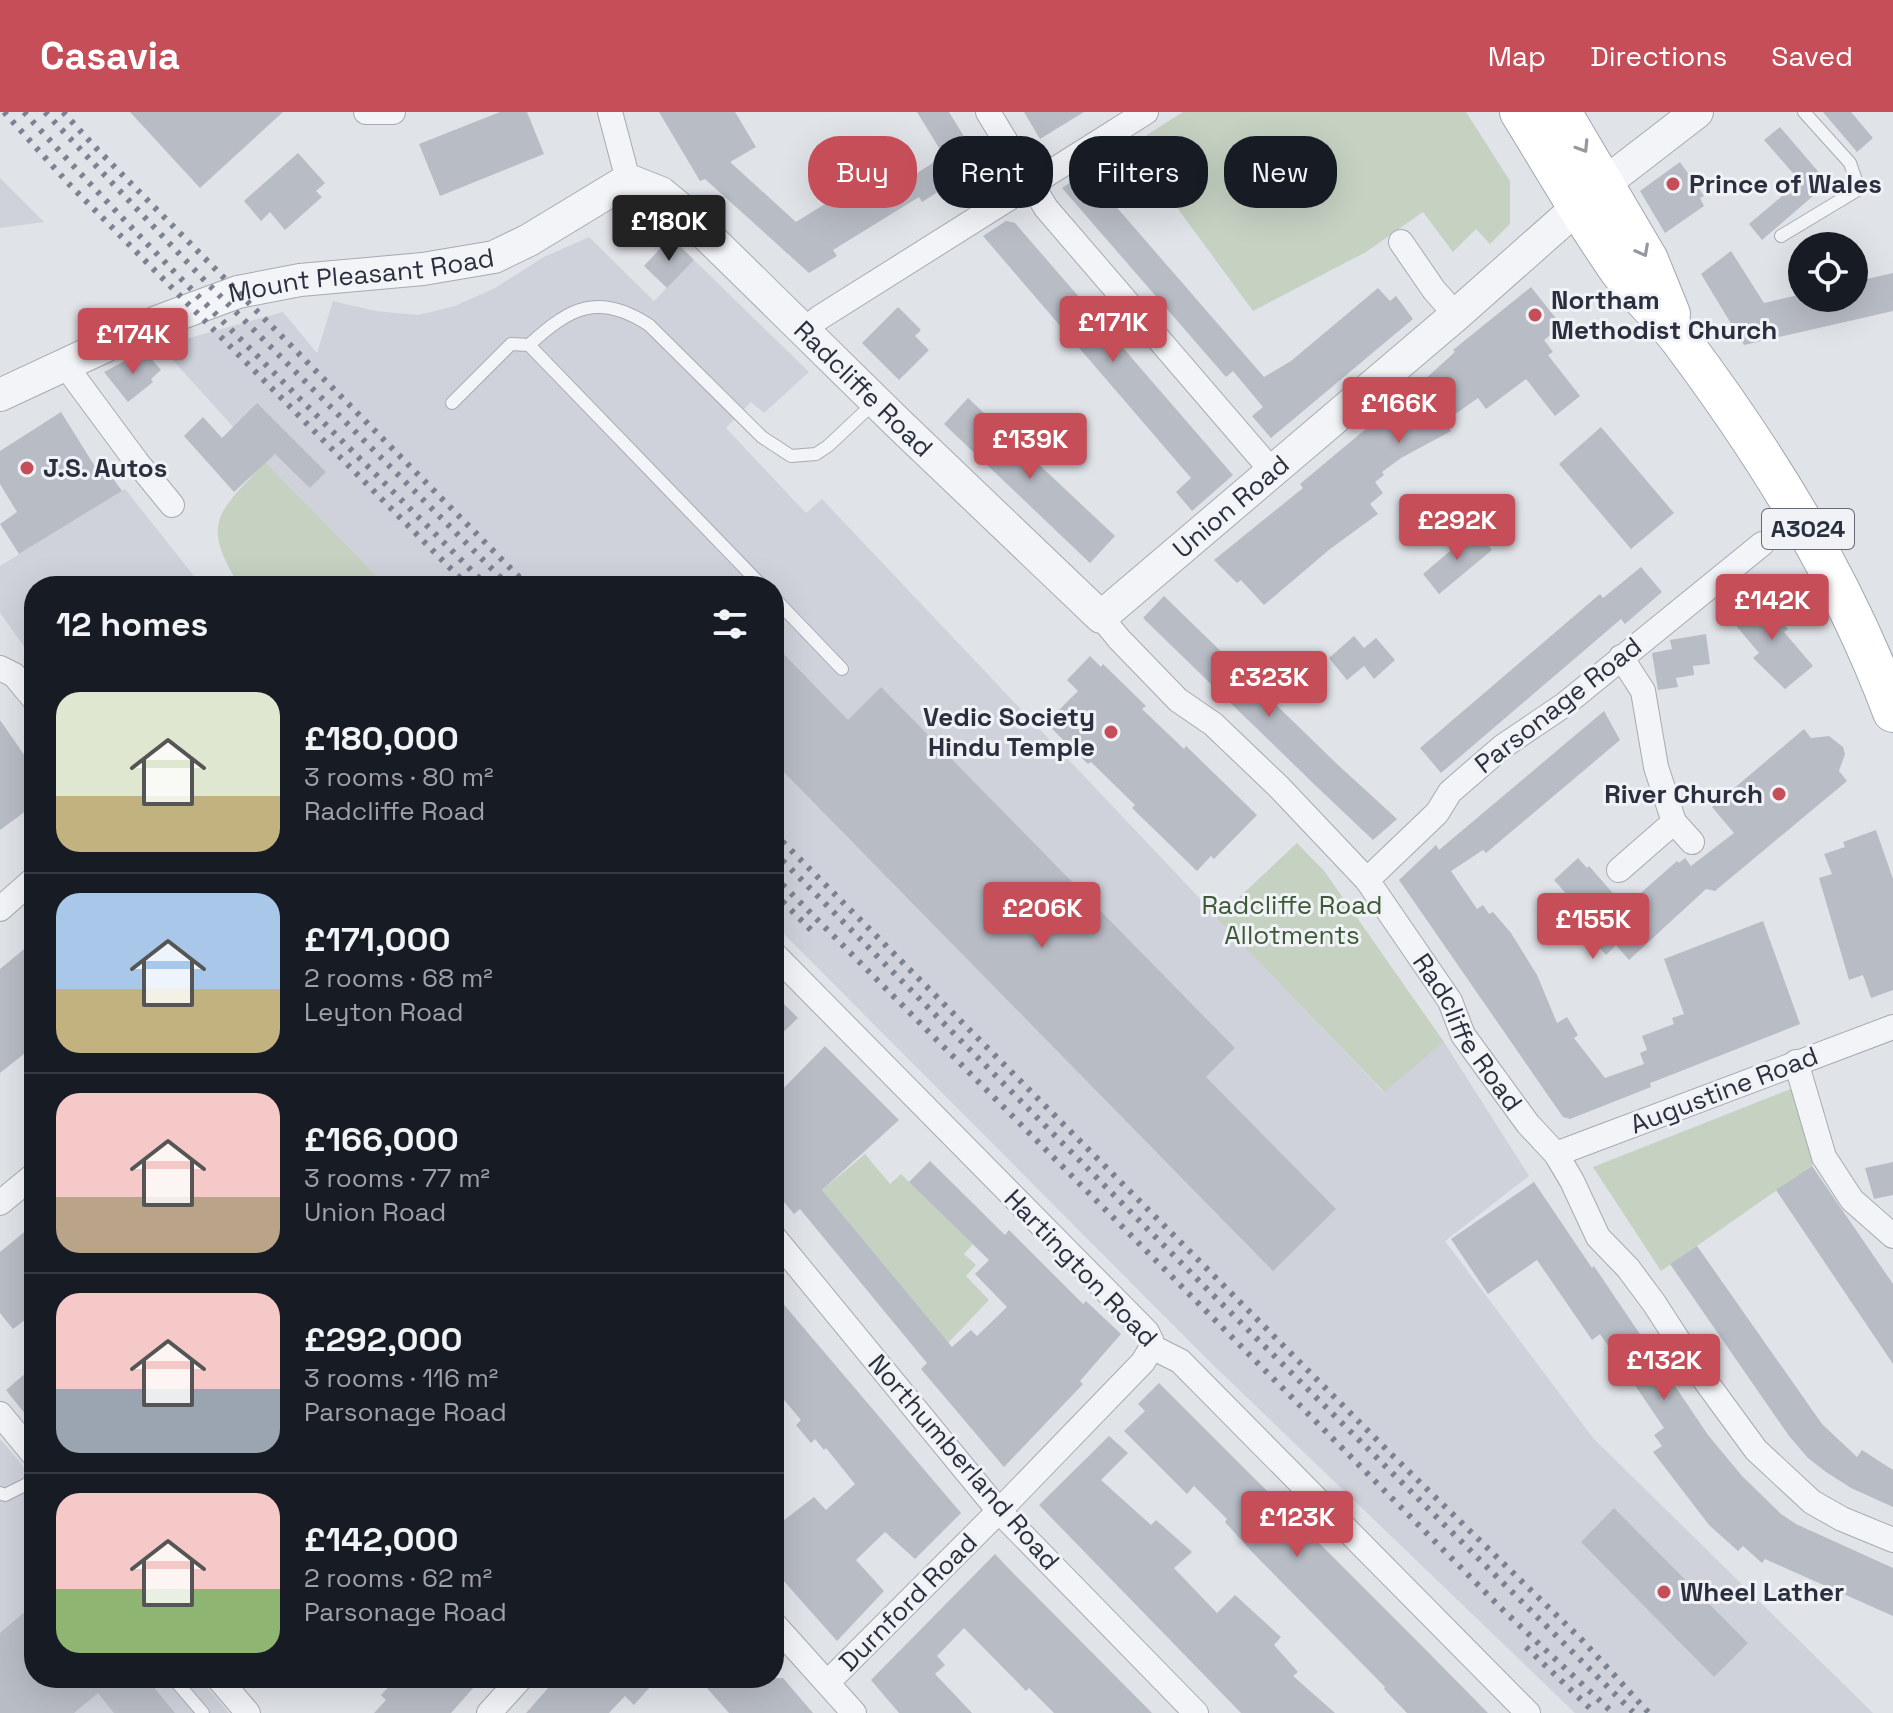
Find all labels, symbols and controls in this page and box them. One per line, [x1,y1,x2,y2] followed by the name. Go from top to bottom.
[40,32,180,80] text: Casavia
[1488,38,1546,74] text: Map
[1590,38,1727,74] text: Directions
[1771,38,1853,74] text: Saved
[808,136,917,208] chip: Buy
[933,136,1053,208] chip: Rent
[1069,136,1208,208] chip: Filters
[1224,136,1337,208] chip: New
[1573,139,1588,153] one-way arrow
[1689,167,1882,201] place label: Prince of Wales
[1664,175,1682,193] marker: Prince of Wales
[613,195,725,263] pin: £180K
[630,204,708,238] text: £180K
[1788,232,1868,312] map controls
[1788,232,1868,312] button: locate
[226,240,496,310] street label: Mount Pleasant Road
[1633,242,1649,256] one-way arrow
[1551,283,1777,347] place label: Northam Methodist Church
[1057,296,1169,364] pin: £171K
[1078,305,1148,339] text: £171K
[1526,306,1544,324] marker: Northam Methodist Church
[77,308,189,376] pin: £174K
[787,313,940,464] street label: Radcliffe Road
[96,317,170,351] text: £174K
[1343,377,1455,445] pin: £166K
[1361,386,1437,420] text: £166K
[974,413,1086,481] pin: £139K
[992,422,1068,456] text: £139K
[1166,447,1296,566] street label: Union Road
[43,451,167,485] place label: J.S. Autos
[18,459,36,477] marker: J.S. Autos
[1401,494,1513,562] pin: £292K
[1417,503,1497,537] text: £292K
[1762,509,1854,549] road number: A3024
[1716,574,1828,642] pin: £142K
[1734,583,1810,617] text: £142K
[708,602,752,646] icon: filters
[56,603,208,646] text: 12 homes
[1468,629,1648,781] street label: Parsonage Road
[1213,651,1325,719] pin: £323K
[1229,660,1309,694] text: £323K
[923,700,1095,764] place label: Vedic Society Hindu Temple
[304,717,459,760] text: £180,000
[1102,723,1120,741] marker: Vedic Society Hindu Temple
[120,724,216,820] icon: home
[304,760,494,794] text: 3 rooms · 80 m²
[1604,777,1763,811] place label: River Church
[1770,785,1788,803] marker: River Church
[304,794,485,828] text: Radcliffe Road
[986,882,1098,950] pin: £206K
[1201,888,1383,952] park label: Radcliffe Road Allotments
[1001,891,1083,925] text: £206K
[1537,893,1649,961] pin: £155K
[1555,902,1631,936] text: £155K
[304,918,451,961] text: £171,000
[120,925,216,1021] icon: home
[1405,947,1530,1118] street label: Radcliffe Road
[304,961,493,995] text: 2 rooms · 68 m²
[304,995,463,1029] text: Leyton Road
[1625,1039,1823,1141] street label: Augustine Road
[304,1118,459,1161] text: £166,000
[120,1125,216,1221] icon: home
[304,1161,490,1195] text: 3 rooms · 77 m²
[997,1182,1165,1354] street label: Hartington Road
[304,1195,446,1229] text: Union Road
[304,1318,463,1361] text: £292,000
[120,1325,216,1421] icon: home
[1608,1334,1720,1402] pin: £132K
[1626,1343,1702,1377] text: £132K
[861,1347,1067,1577] street label: Northumberland Road
[304,1361,498,1395] text: 3 rooms · 116 m²
[304,1395,507,1429] text: Parsonage Road
[1241,1491,1353,1559] pin: £123K
[1259,1500,1335,1534] text: £123K
[304,1518,459,1561] text: £142,000
[120,1525,216,1621] icon: home
[832,1526,984,1678] street label: Durnford Road
[304,1561,492,1595] text: 2 rooms · 62 m²
[1680,1575,1844,1609] place label: Wheel Lather
[1655,1583,1673,1601] marker: Wheel Lather
[304,1595,507,1629] text: Parsonage Road

